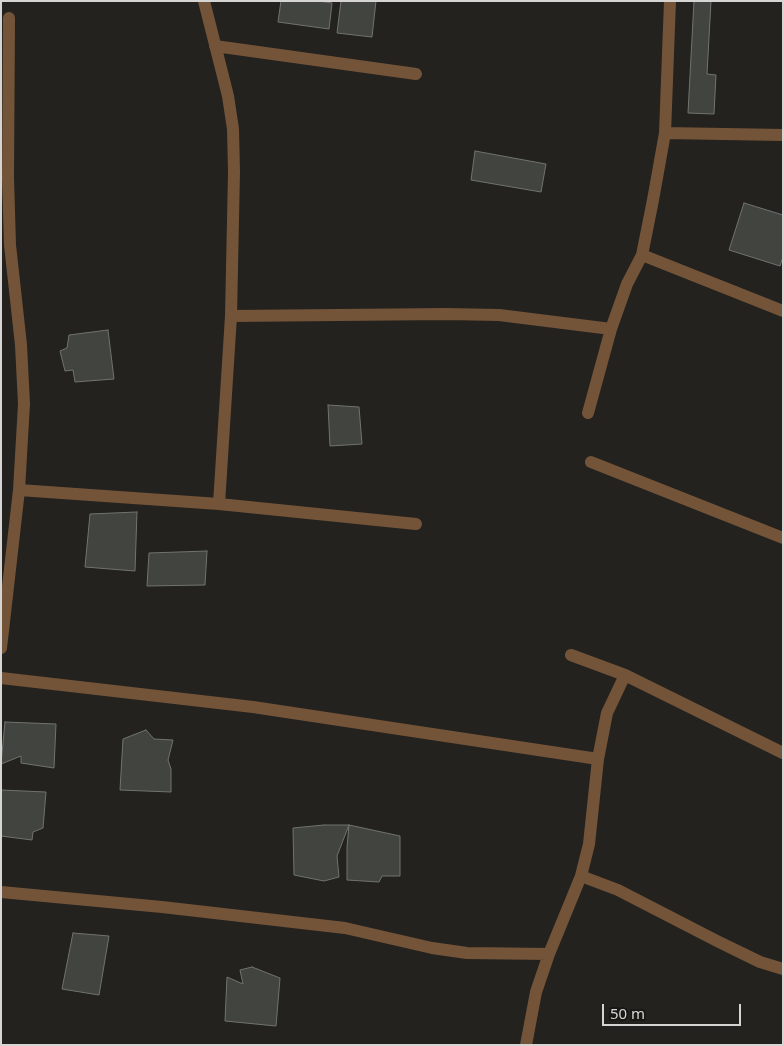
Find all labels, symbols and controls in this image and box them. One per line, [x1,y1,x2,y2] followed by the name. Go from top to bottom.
[604,994,743,1026] scale bar
[610,1003,645,1023] text: 50 m

